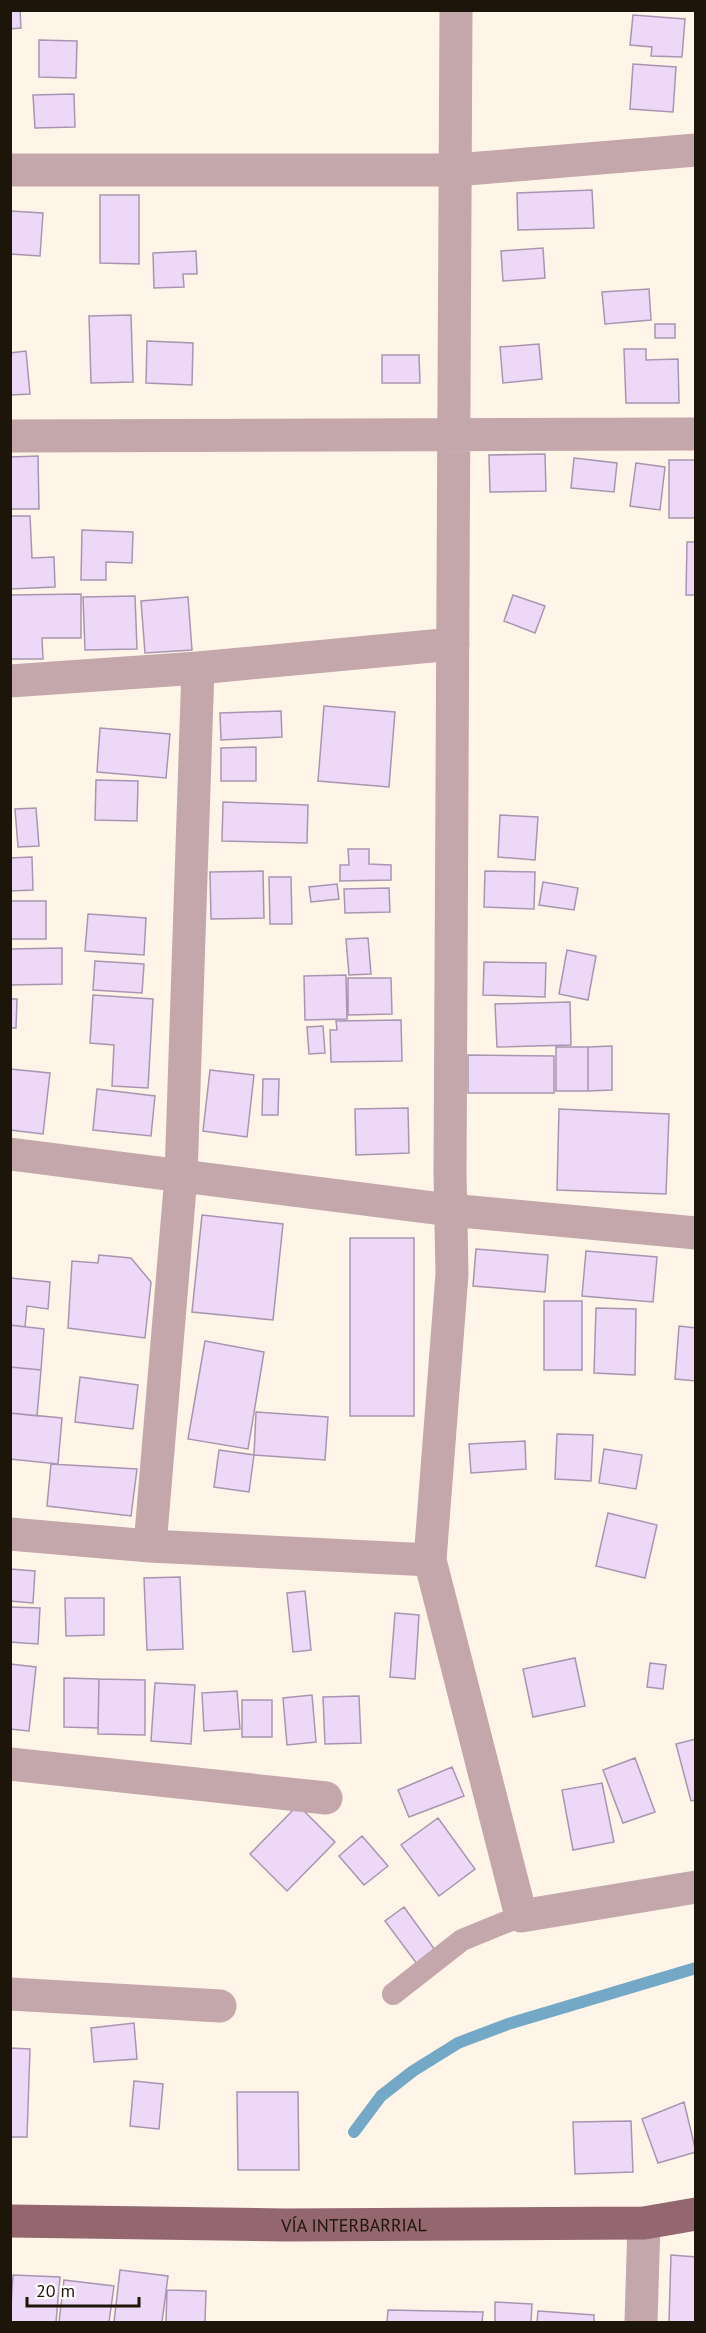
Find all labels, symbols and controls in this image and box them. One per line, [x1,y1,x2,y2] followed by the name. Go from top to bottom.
[280,2213,427,2237] street label: VÍA INTERBARRIAL
[27,2270,140,2308] scale bar
[36,2279,75,2302] text: 20 m

